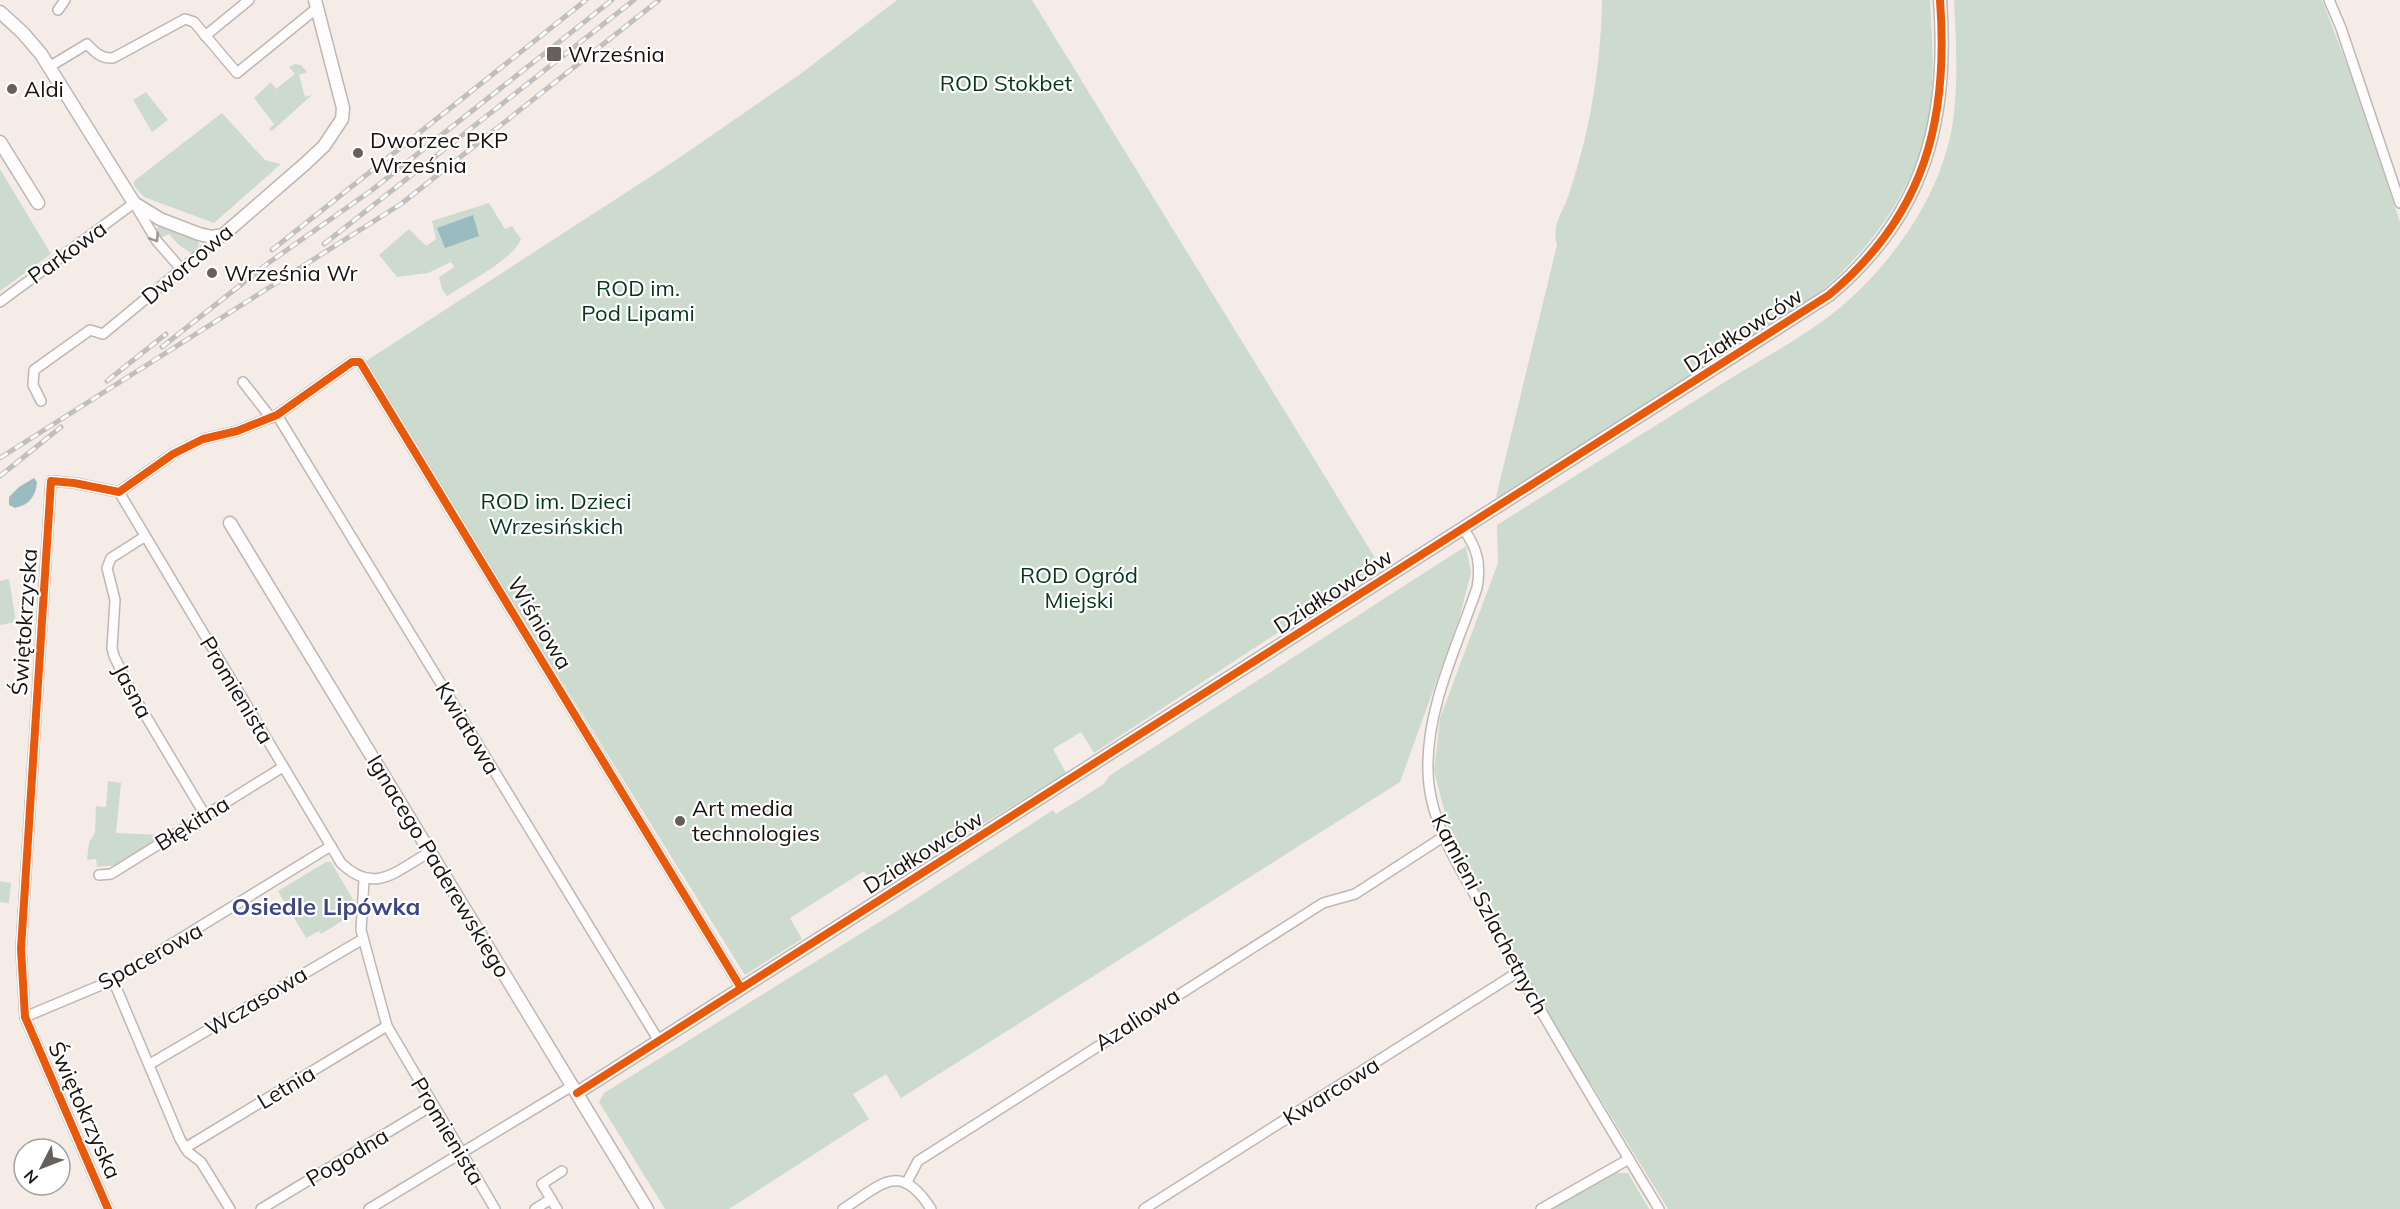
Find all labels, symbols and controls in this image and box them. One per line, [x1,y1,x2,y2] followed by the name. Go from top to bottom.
[568,40,665,68] place label: Września
[545,45,563,63] marker: Września
[940,69,1072,97] park label: ROD Stokbet
[24,75,64,103] place label: Aldi
[5,82,19,96] marker: Aldi
[370,126,508,179] place label: Dworzec PKP Września
[351,146,365,160] marker: Dworzec PKP Września
[22,214,112,290] street label: Parkowa
[135,218,239,310] street label: Dworcowa
[148,232,159,243] one-way arrow
[224,259,358,287] place label: Września Wr
[205,266,219,280] marker: Września Wr
[581,274,695,327] park label: ROD im. Pod Lipami
[1678,281,1808,379] street label: Działkowców
[481,487,631,540] park label: ROD im. Dzieci Wrzesińskich
[1268,542,1398,640] street label: Działkowców
[5,547,43,697] street label: Świętokrzyska
[1020,561,1138,614] park label: ROD Ogród Miejski
[501,572,579,674] street label: Wiśniowa
[194,631,280,749] street label: Promienista
[107,659,159,723] street label: Jasna
[429,677,507,779] street label: Kwiatowa
[361,749,517,983] street label: Ignacego Paderewskiego
[150,789,234,857] street label: Błękitna
[692,794,820,847] place label: Art media technologies
[858,804,988,900] street label: Działkowców
[1425,809,1555,1019] street label: Kamieni Szlachetnych
[673,814,687,828] marker: Art media technologies
[232,891,420,921] district label: Osiedle Lipówka
[93,916,207,996] street label: Spacerowa
[200,960,312,1042] street label: Wczasowa
[1089,981,1185,1057] street label: Azaliowa
[42,1037,128,1183] street label: Świętokrzyska
[1278,1050,1384,1132] street label: Kwarcowa
[252,1059,320,1115] street label: Letnia
[405,1072,491,1190] street label: Promienista
[301,1121,393,1193] street label: Pogodna
[12,1137,72,1197] north arrow
[19,1166,42,1188] text: N

